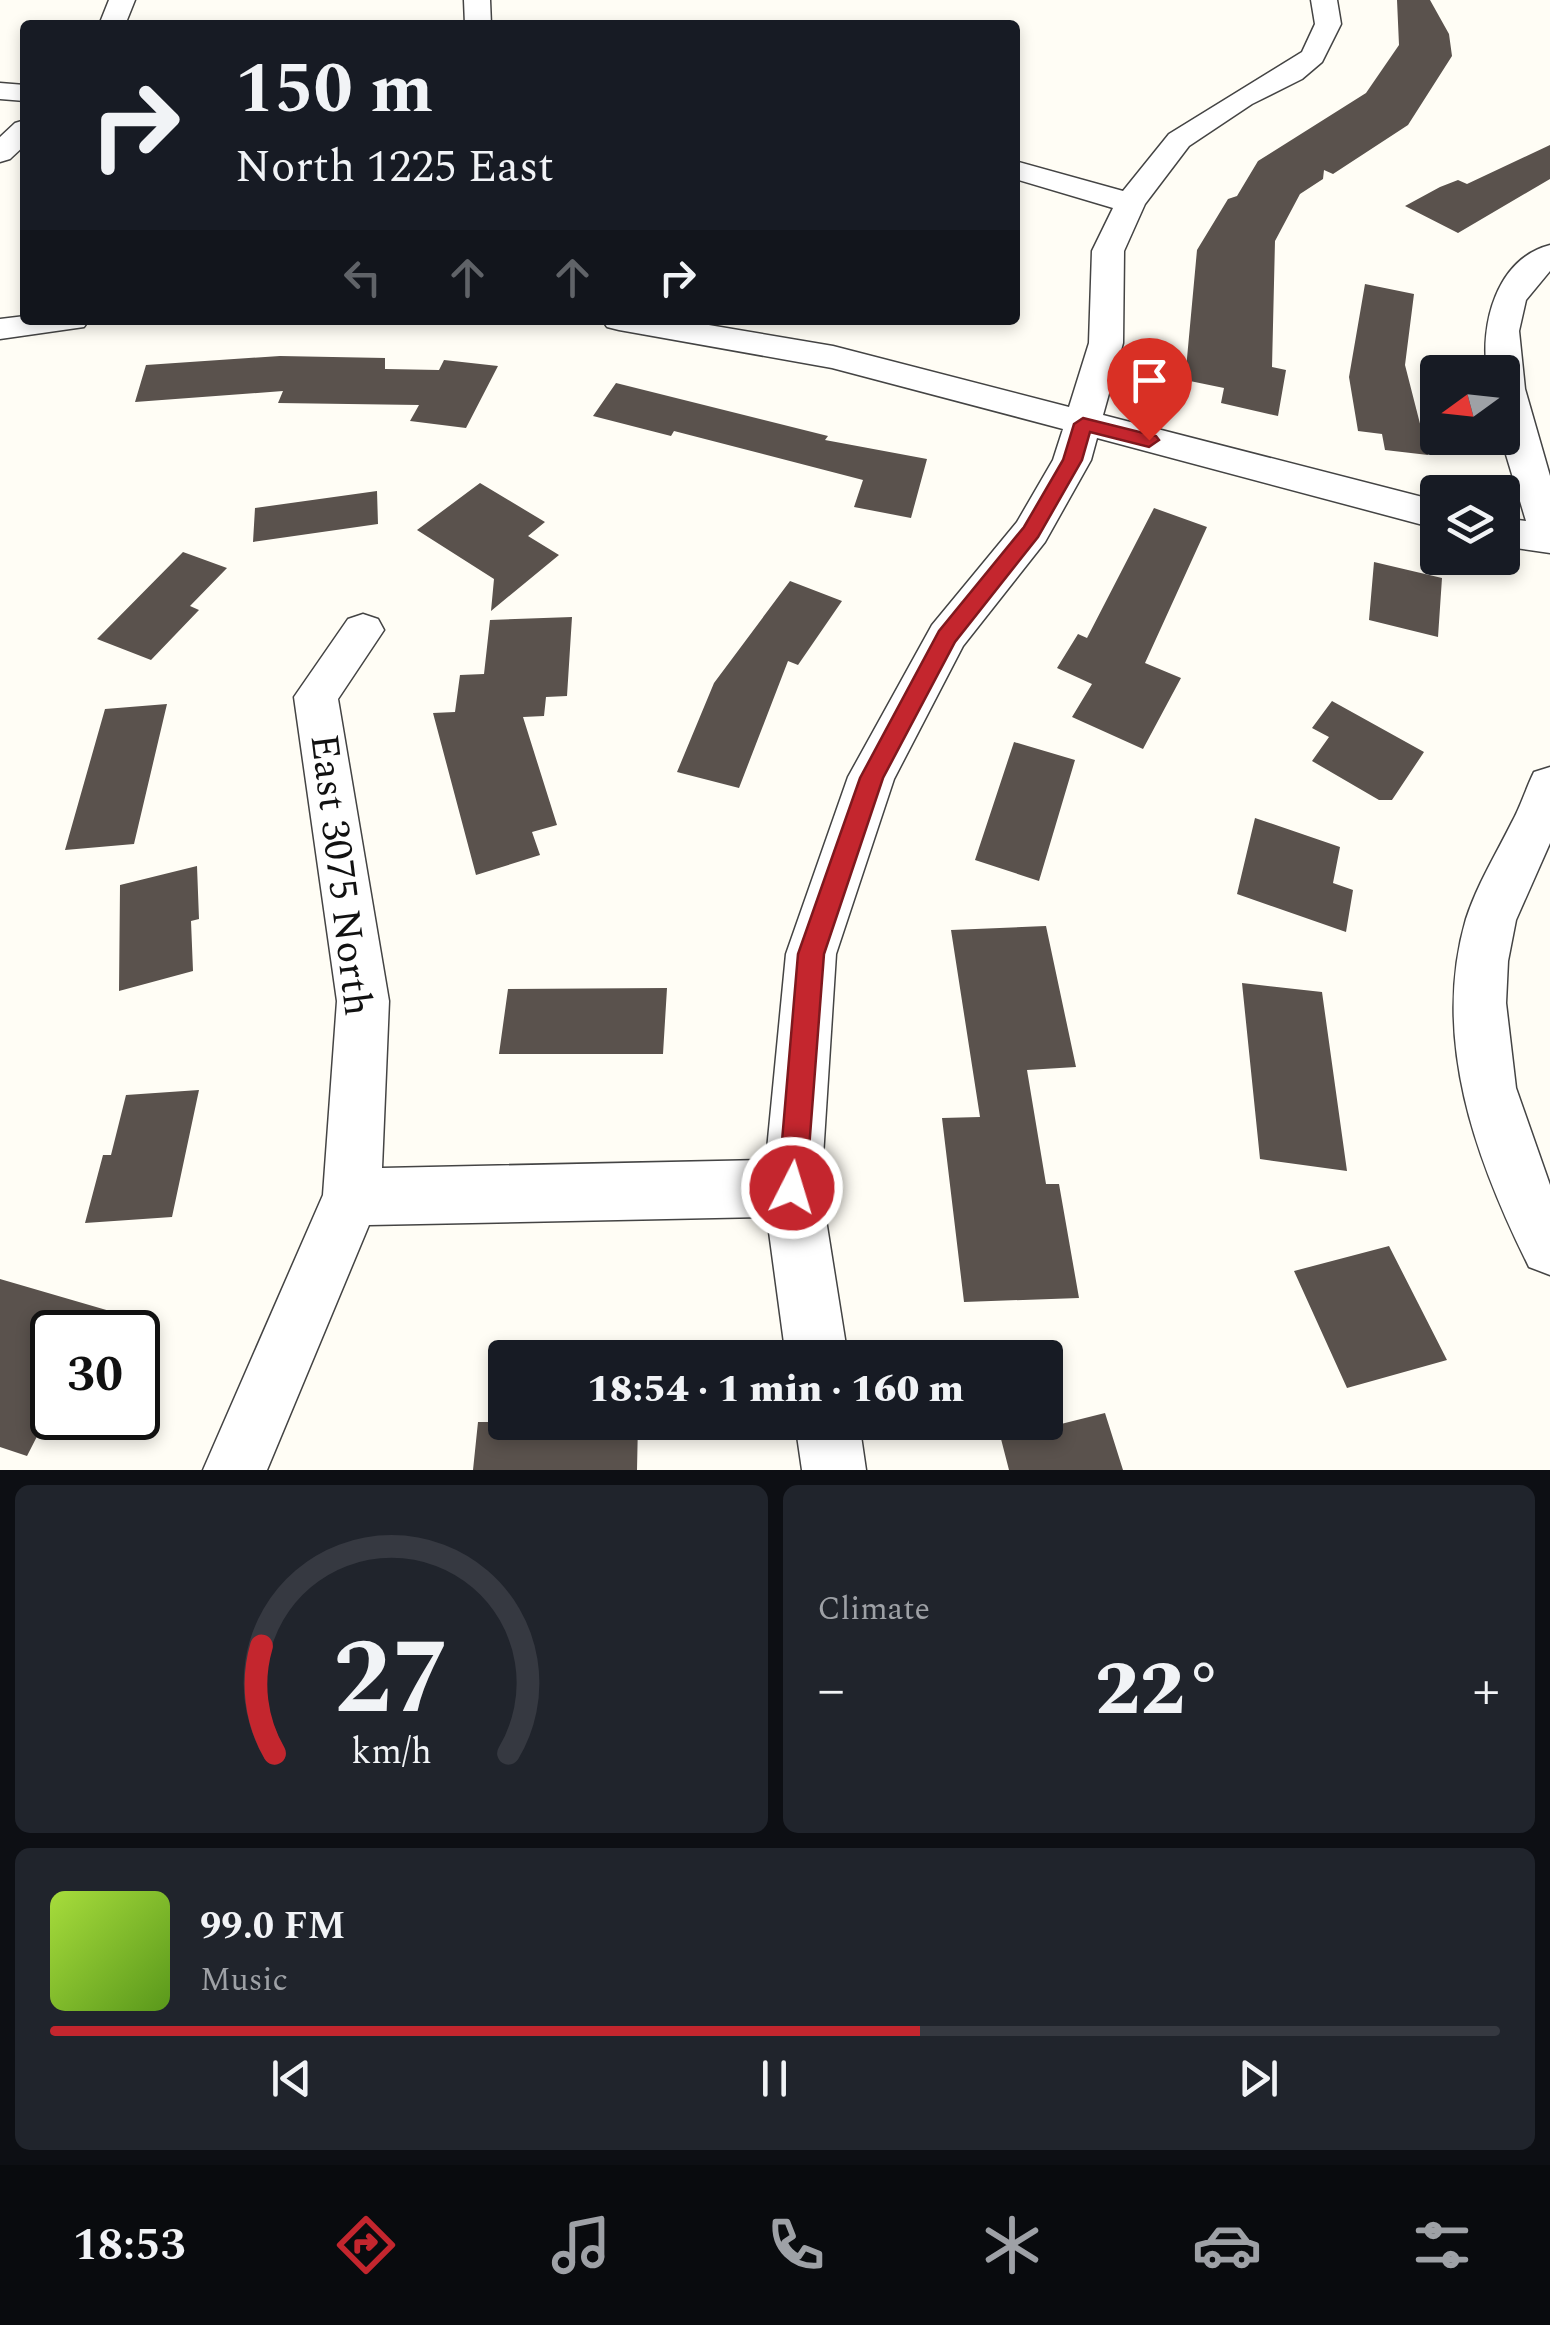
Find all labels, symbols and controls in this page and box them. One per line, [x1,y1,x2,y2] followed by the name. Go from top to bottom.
[235,37,433,143] text: 150 m
[70,60,200,190] icon: right
[235,133,554,202] text: North 1225 East
[335,250,390,305] icon: left
[440,250,495,305] icon: ahead
[545,250,600,305] icon: ahead
[650,250,705,305] icon: right
[1107,338,1192,441] pin
[1122,353,1177,408] icon: arrive
[1420,355,1520,455] north arrow
[1420,355,1520,575] map controls
[1420,475,1520,575] button: layers
[292,731,388,1019] street label: East 3075 North
[740,1136,844,1240] position arrow
[30,1310,160,1440] speed limit sign: 30
[587,1361,964,1419] text: 18:54 · 1 min · 160 m
[818,1585,930,1634] text: Climate
[333,1601,450,1759] text: 27
[1095,1634,1223,1748] text: 22°
[818,1649,845,1732] text: −
[1472,1649,1500,1732] text: +
[351,1725,431,1780] text: km/h
[200,1898,345,1956] text: 99.0 FM
[200,1956,288,2005] text: Music
[264,2051,319,2106] icon: previous
[747,2051,802,2106] icon: pause
[1231,2051,1286,2106] icon: next
[331,2210,401,2280] icon: directions
[546,2210,616,2280] icon: music
[761,2210,831,2280] icon: phone
[977,2210,1047,2280] icon: climate
[1192,2210,1262,2280] icon: car
[1407,2210,1477,2280] icon: filters
[73,2211,186,2280] text: 18:53

